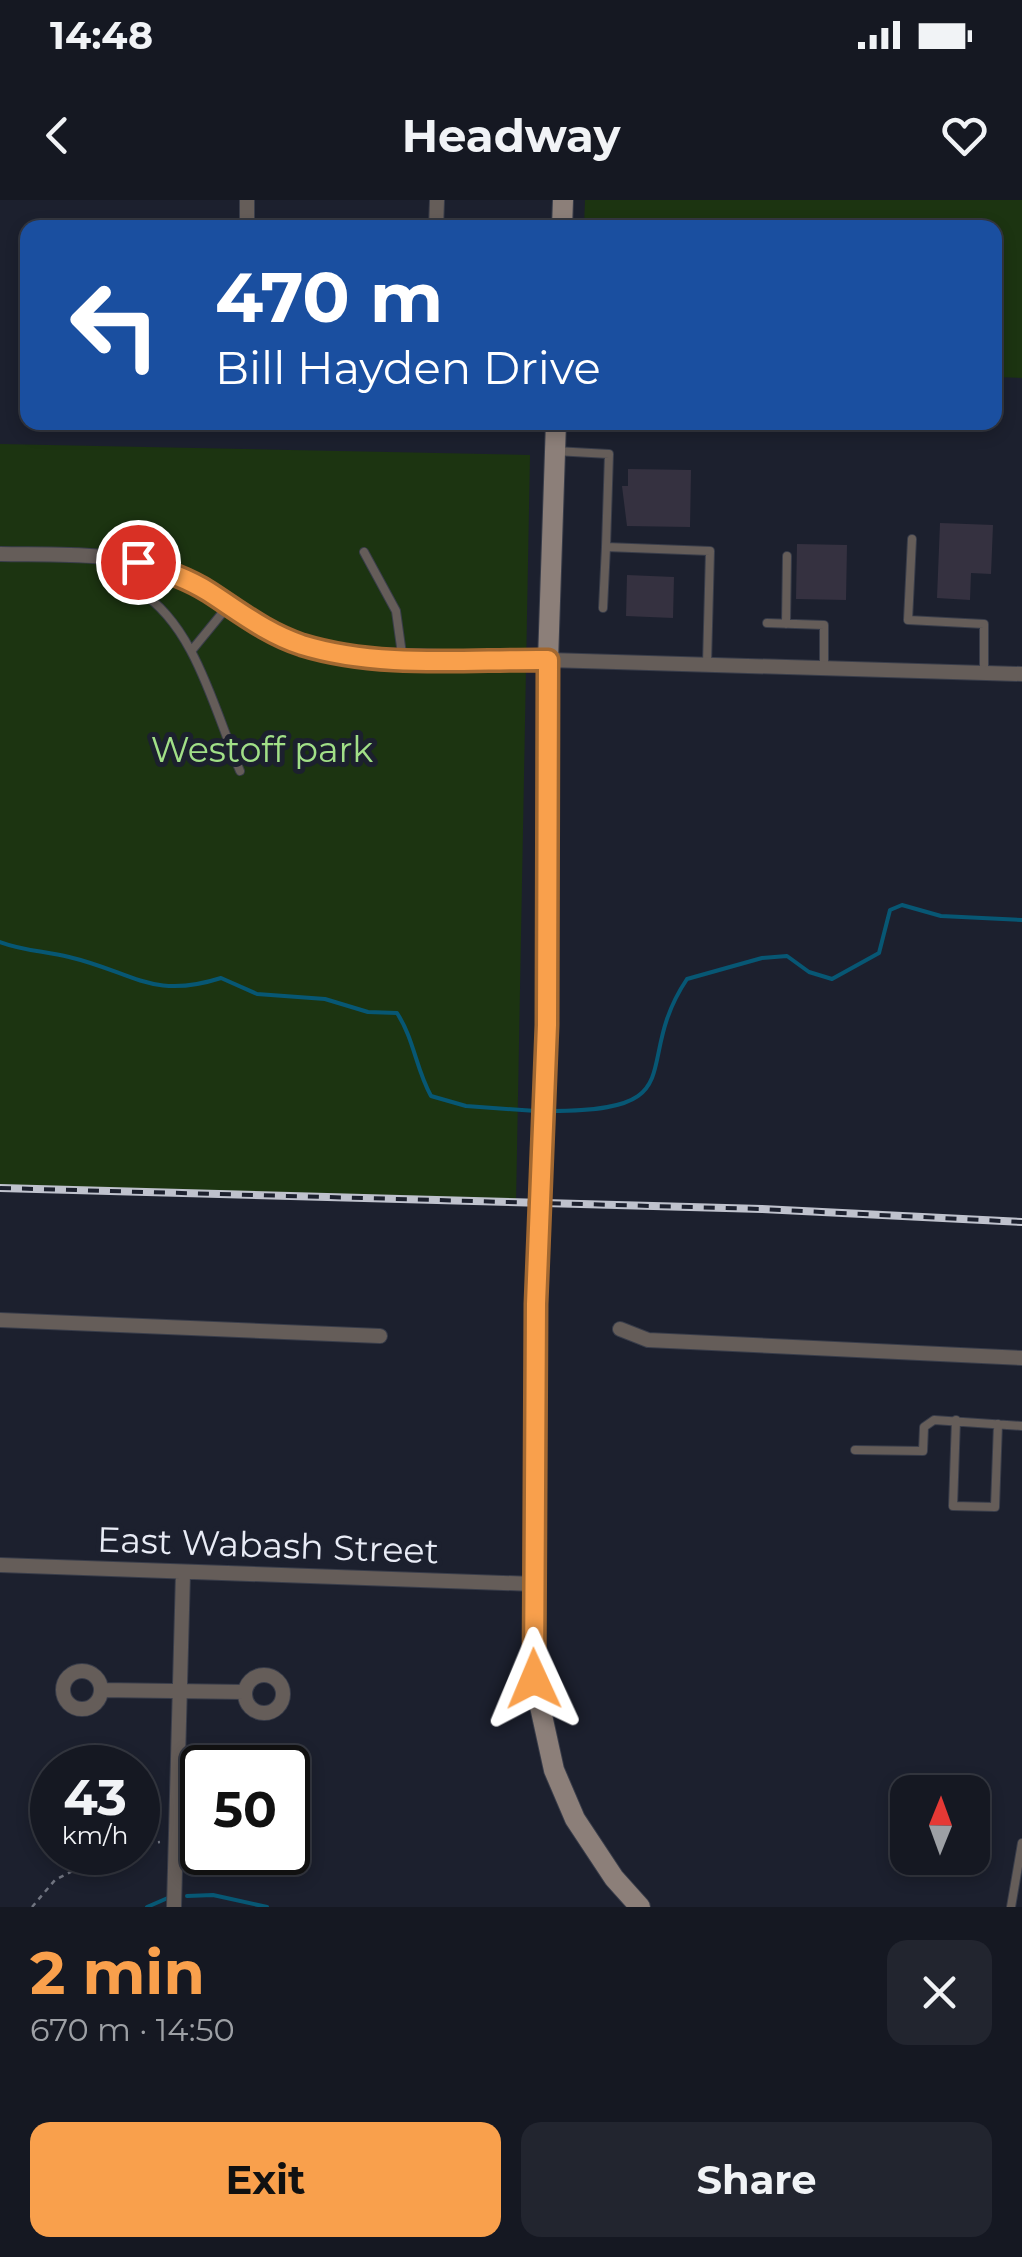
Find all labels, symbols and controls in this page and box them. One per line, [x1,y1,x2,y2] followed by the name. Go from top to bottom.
[50,12,153,59] text: 14:48
[30,108,85,163] icon: back
[402,108,620,163] text: Headway
[937,108,992,163] icon: heart
[215,254,443,340] text: 470 m
[50,260,180,390] icon: left
[215,340,601,395] text: Bill Hayden Drive
[96,520,181,605] pin
[111,535,166,590] icon: arrive
[151,728,373,771] park label: Westoff park
[96,1518,440,1572] street label: East Wabash Street
[482,1627,586,1731] position arrow
[180,1745,310,1875] speed limit sign: 50
[63,1767,127,1828] text: 43
[890,1775,990,1875] north arrow
[890,1775,990,1875] map controls
[62,1820,128,1850] text: km/h
[30,1936,205,2009] text: 2 min
[887,1940,992,2045] button: close
[30,2010,235,2049] text: 670 m · 14:50
[30,2122,501,2237] button: Exit
[521,2122,992,2237] button: Share

